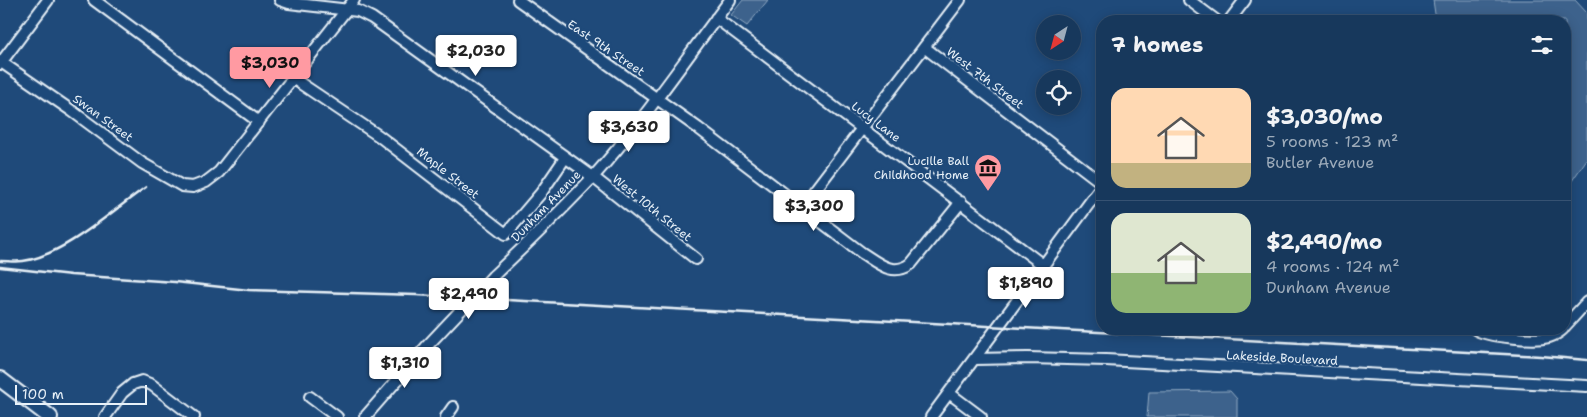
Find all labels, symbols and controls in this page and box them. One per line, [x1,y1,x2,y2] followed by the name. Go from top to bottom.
[1036,15,1081,60] north arrow
[1036,15,1081,115] map controls
[564,16,648,80] street label: East 9th Street
[1111,31,1203,59] text: 7 homes
[1528,31,1556,59] icon: filters
[435,34,517,77] pin: $2,030
[447,40,505,61] text: $2,030
[943,44,1027,112] street label: West 7th Street
[229,46,311,89] pin: $3,030
[241,52,299,73] text: $3,030
[1036,70,1081,115] button: locate
[70,91,136,145] street label: Swan Street
[848,98,904,146] street label: Lucy Lane
[1266,103,1383,131] text: $3,030/mo
[1151,108,1211,168] icon: home
[588,110,670,153] pin: $3,630
[600,116,658,137] text: $3,630
[1266,131,1398,152] text: 5 rooms · 123 m²
[413,144,483,202] street label: Maple Street
[1266,152,1374,173] text: Butler Avenue
[874,153,969,183] place label: Lucille Ball Childhood Home
[973,153,1003,192] museum icon: Lucille Ball Childhood Home
[508,167,584,245] street label: Dunham Avenue
[609,171,695,245] street label: West 10th Street
[773,190,855,232] pin: $3,300
[784,195,844,216] text: $3,300
[1266,228,1382,256] text: $2,490/mo
[1151,233,1211,293] icon: home
[1266,256,1400,277] text: 4 rooms · 124 m²
[985,266,1067,309] pin: $1,890
[999,272,1053,293] text: $1,890
[1266,277,1391,298] text: Dunham Avenue
[428,278,510,320] pin: $2,490
[440,283,498,304] text: $2,490
[364,346,446,389] pin: $1,310
[1226,347,1339,369] street label: Lakeside Boulevard
[380,352,430,373] text: $1,310
[15,382,148,405] scale bar
[22,385,64,403] text: 100 m

